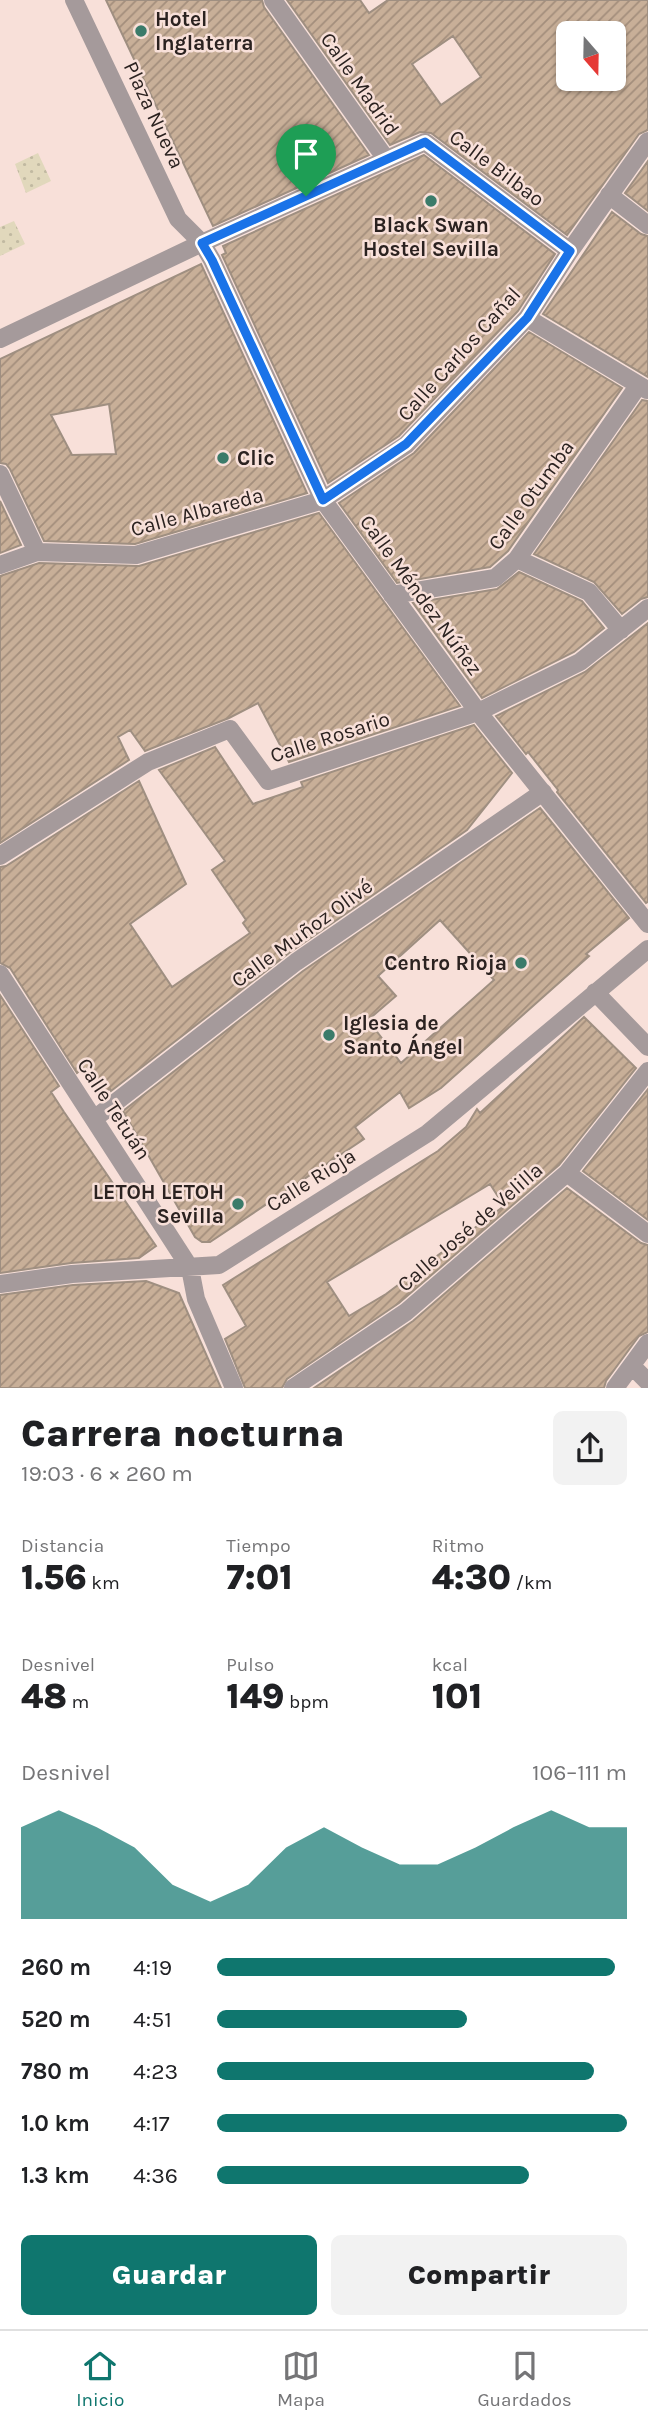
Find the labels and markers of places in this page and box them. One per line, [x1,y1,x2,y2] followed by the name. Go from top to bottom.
[155,7,254,55] place label: Hotel Inglaterra
[133,23,149,39] marker: Hotel Inglaterra
[276,124,336,196] pin
[423,193,439,209] marker: Black Swan Hostel Sevilla
[363,213,499,261] place label: Black Swan Hostel Sevilla
[237,446,275,470] place label: Clic
[215,450,231,466] marker: Clic
[384,951,507,975] place label: Centro Rioja
[513,955,529,971] marker: Centro Rioja
[343,1011,463,1059] place label: Iglesia de Santo Ángel
[321,1027,337,1043] marker: Iglesia de Santo Ángel
[93,1180,224,1228] place label: LETOH LETOH Sevilla
[230,1196,246,1212] marker: LETOH LETOH Sevilla

